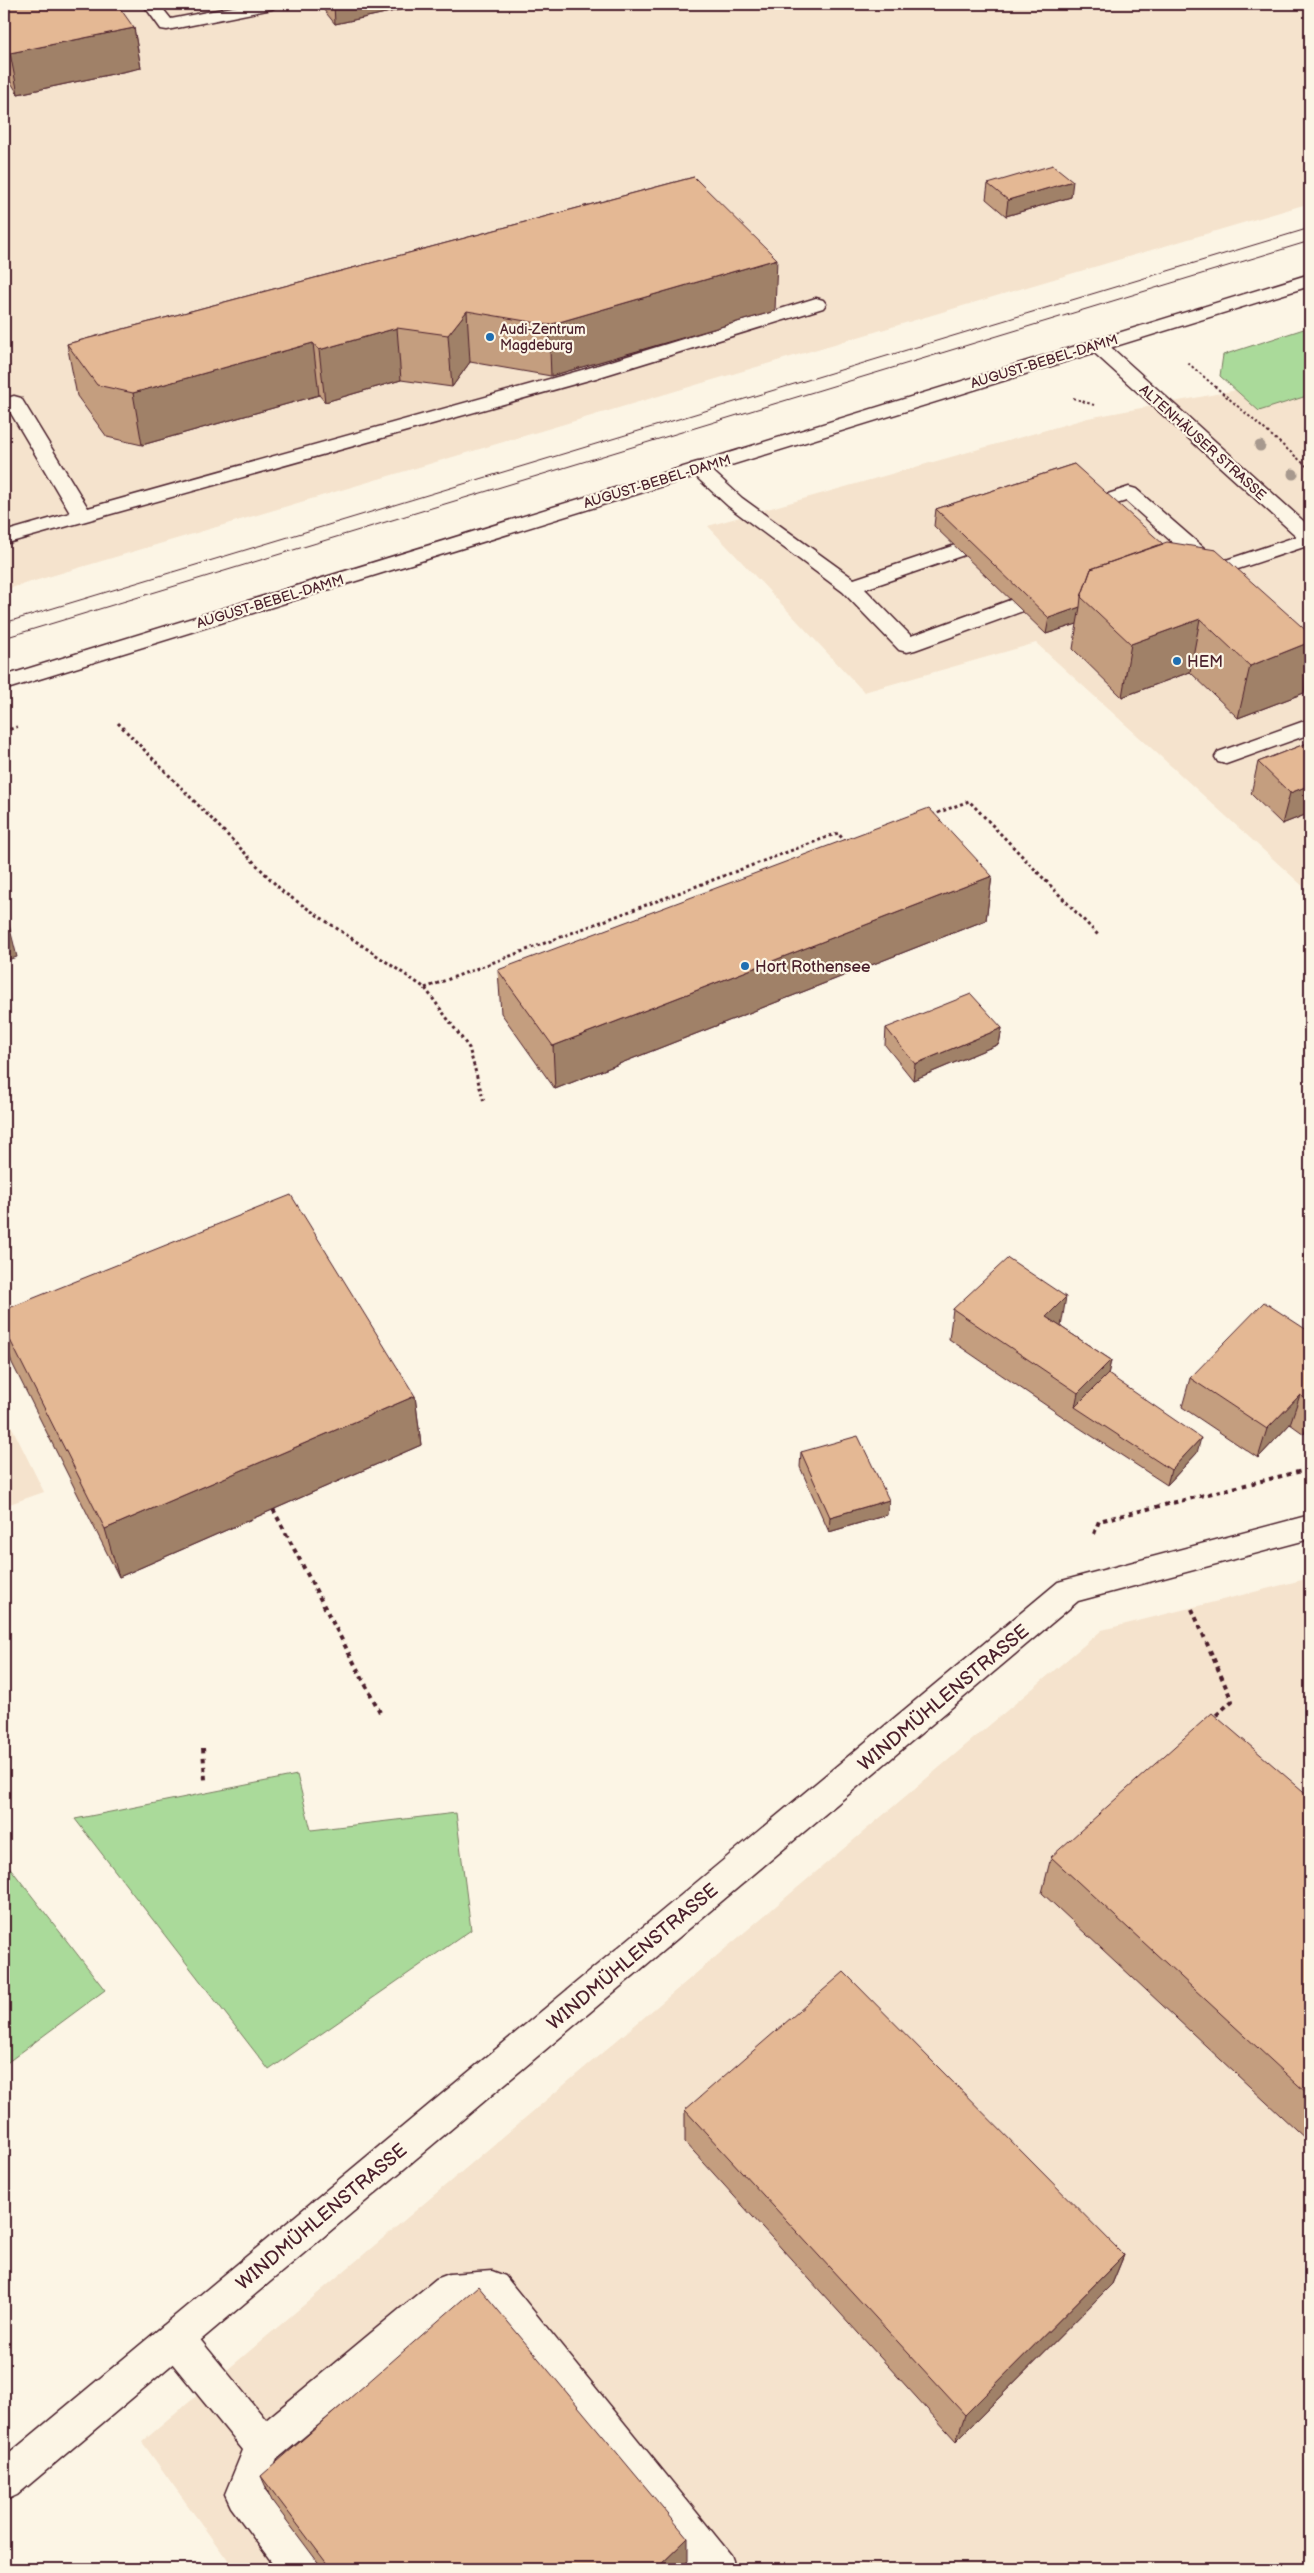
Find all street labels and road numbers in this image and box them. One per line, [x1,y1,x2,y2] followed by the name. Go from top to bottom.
[968,331,1120,392] street label: AUGUST-BEBEL-DAMM
[1136,381,1270,504] street label: ALTENHÄUSER STRASSE
[581,451,733,512] street label: AUGUST-BEBEL-DAMM
[194,571,346,632] street label: AUGUST-BEBEL-DAMM
[854,1620,1034,1776] street label: WINDMÜHLENSTRASSE
[543,1879,723,2035] street label: WINDMÜHLENSTRASSE
[232,2139,412,2295] street label: WINDMÜHLENSTRASSE

